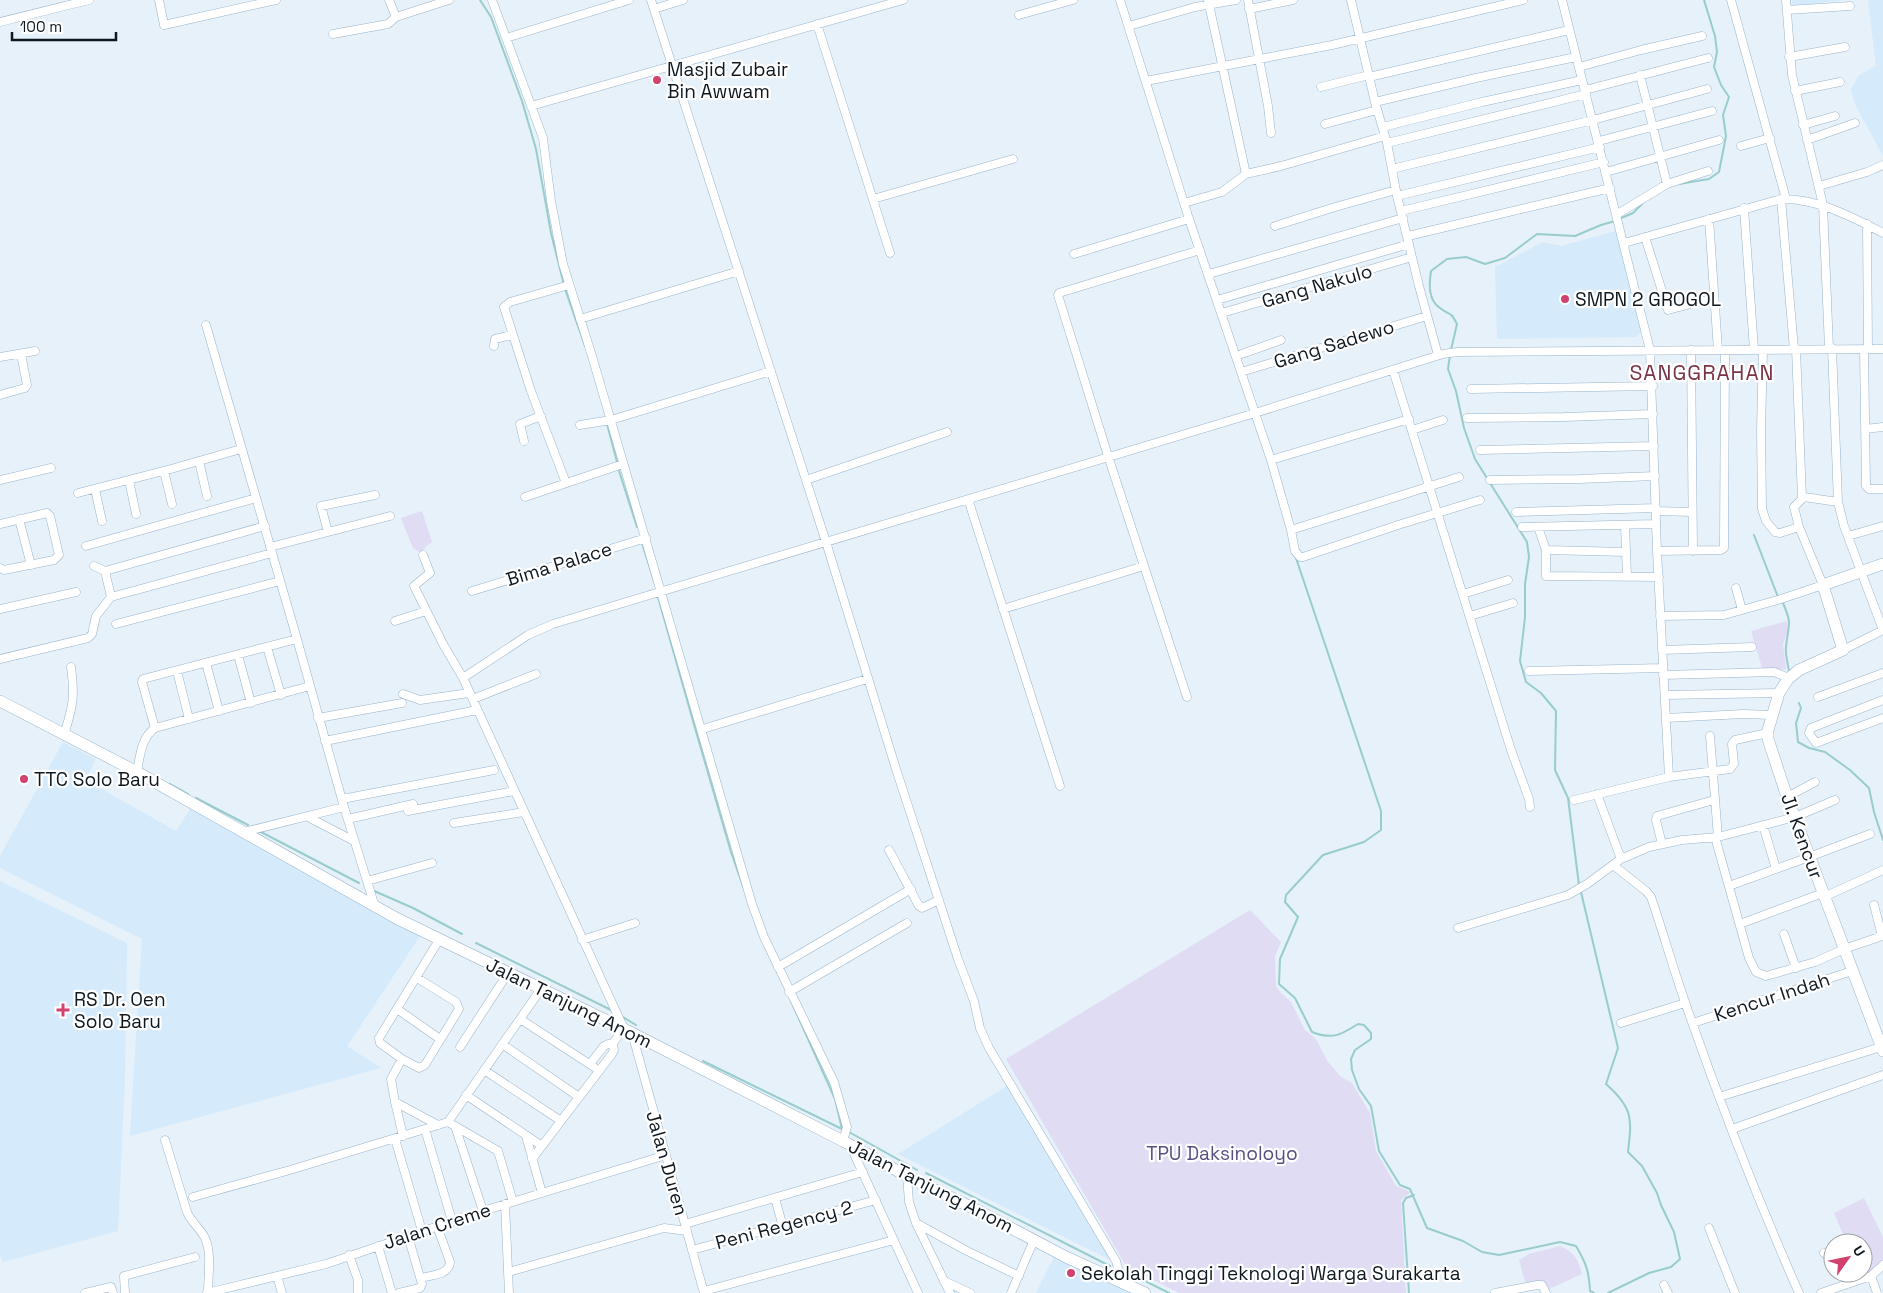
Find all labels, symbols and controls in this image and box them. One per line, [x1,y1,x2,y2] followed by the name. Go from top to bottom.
[12,10,116,42] scale bar
[20,17,62,36] text: 100 m
[667,57,788,104] place label: Masjid Zubair Bin Awwam
[651,74,663,86] marker: Masjid Zubair Bin Awwam
[1259,258,1375,314] street label: Gang Nakulo
[1575,287,1721,312] place label: SMPN 2 GROGOL
[1559,293,1571,305] marker: SMPN 2 GROGOL
[1271,314,1397,374] street label: Gang Sadewo
[1629,359,1775,386] district label: SANGGRAHAN
[503,536,615,592] street label: Bima Palace
[34,767,160,792] place label: TTC Solo Baru
[18,773,30,785] marker: TTC Solo Baru
[1775,790,1829,882] street label: Jl. Kencur
[482,952,656,1054] street label: Jalan Tanjung Anom
[1711,967,1833,1027] street label: Kencur Indah
[74,987,166,1034] place label: RS Dr. Oen Solo Baru
[56,1003,70,1017] marker: RS Dr. Oen Solo Baru
[640,1108,694,1218] street label: Jalan Duren
[844,1134,1018,1238] street label: Jalan Tanjung Anom
[1146,1141,1298,1166] park label: TPU Daksinoloyo
[713,1195,855,1255] street label: Peni Regency 2
[380,1197,494,1255] street label: Jalan Creme
[1823,1233,1873,1283] north arrow
[1849,1242,1869,1260] text: U
[1081,1261,1461,1286] place label: Sekolah Tinggi Teknologi Warga Surakarta
[1065,1267,1077,1279] marker: Sekolah Tinggi Teknologi Warga Surakarta

